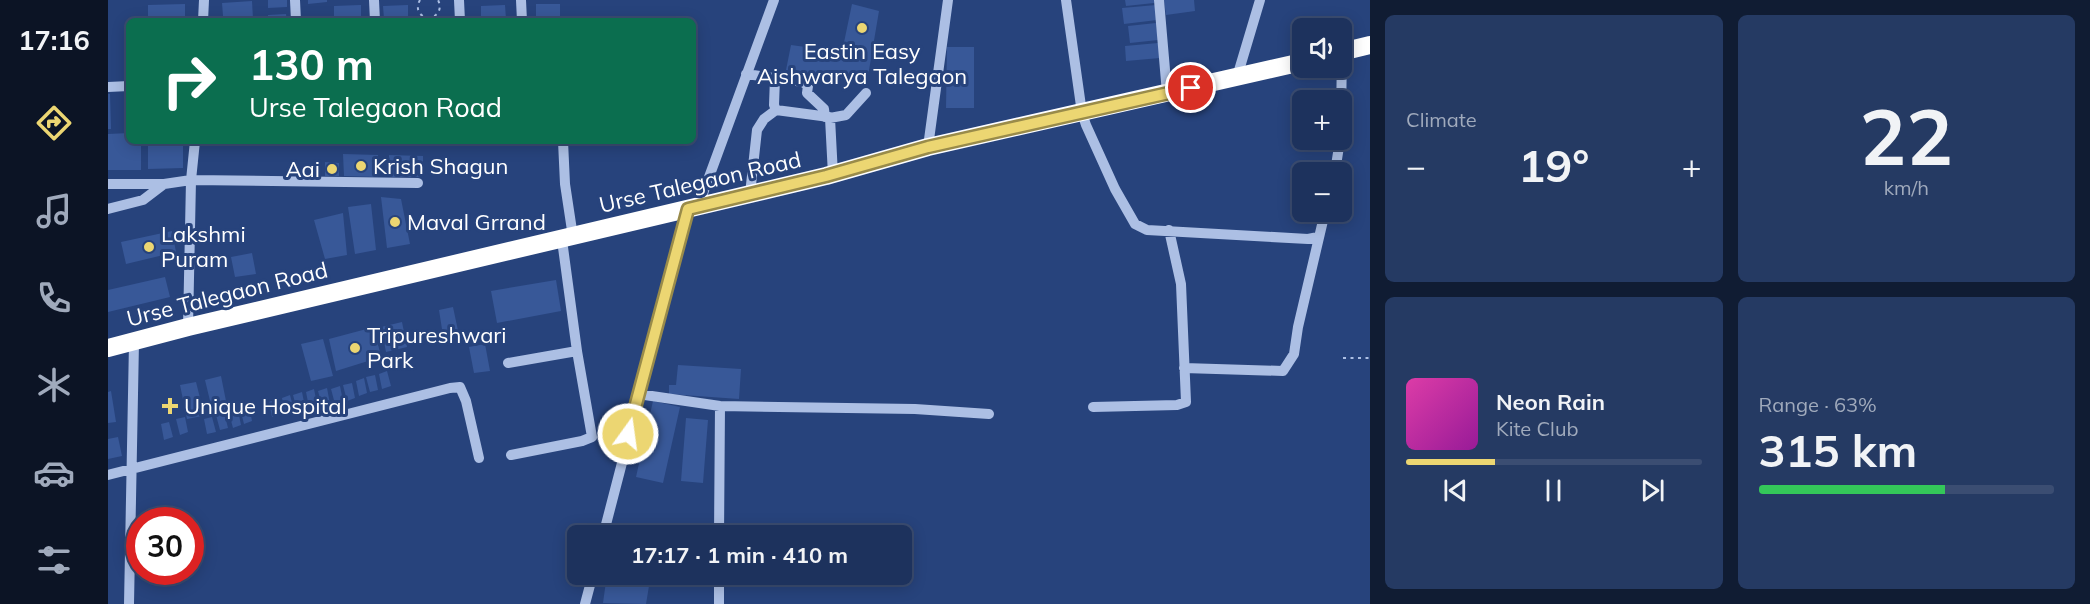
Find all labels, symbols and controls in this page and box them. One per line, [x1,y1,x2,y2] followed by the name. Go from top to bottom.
[1292,18,1352,222] map controls
[1292,18,1352,78] button: sound
[855,21,869,35] marker: Eastin Easy Aishwarya Talegaon
[18,23,90,57] text: 17:16
[757,37,967,90] place label: Eastin Easy Aishwarya Talegaon
[249,38,374,91] text: 130 m
[150,42,228,120] icon: right
[1165,62,1216,113] pin
[1174,71,1207,104] icon: arrive
[1859,87,1953,185] text: 22
[249,90,502,124] text: Urse Talegaon Road
[1292,90,1352,150] button: +
[33,102,75,144] icon: directions
[1406,107,1477,132] text: Climate
[1518,137,1589,193] text: 19°
[596,145,804,219] street label: Urse Talegaon Road
[1406,145,1426,186] text: −
[1682,145,1702,186] text: +
[373,152,508,180] place label: Krish Shagun
[285,155,320,183] place label: Aai
[354,159,368,173] marker: Krish Shagun
[325,162,339,176] marker: Aai
[1292,162,1352,222] button: −
[1884,175,1929,200] text: km/h
[33,190,75,232] icon: music
[407,208,546,236] place label: Maval Grrand
[388,215,402,229] marker: Maval Grrand
[161,220,246,273] place label: Lakshmi Puram
[142,240,156,254] marker: Lakshmi Puram
[124,255,330,333] street label: Urse Talegaon Road
[33,277,75,319] icon: phone
[367,321,507,374] place label: Tripureshwari Park
[348,341,362,355] marker: Tripureshwari Park
[33,364,75,406] icon: climate
[1496,388,1605,416] text: Neon Rain
[184,392,347,420] place label: Unique Hospital
[1759,392,1877,417] text: Range · 63%
[161,397,179,415] marker: Unique Hospital
[596,402,660,466] position arrow
[1496,416,1578,441] text: Kite Club
[1759,422,1917,478] text: 315 km
[33,452,75,494] icon: car
[1439,474,1472,507] icon: previous
[1537,474,1570,507] icon: pause
[1636,474,1669,507] icon: next
[126,507,204,585] speed limit sign: 30
[33,539,75,581] icon: filters
[631,541,848,569] text: 17:17 · 1 min · 410 m

